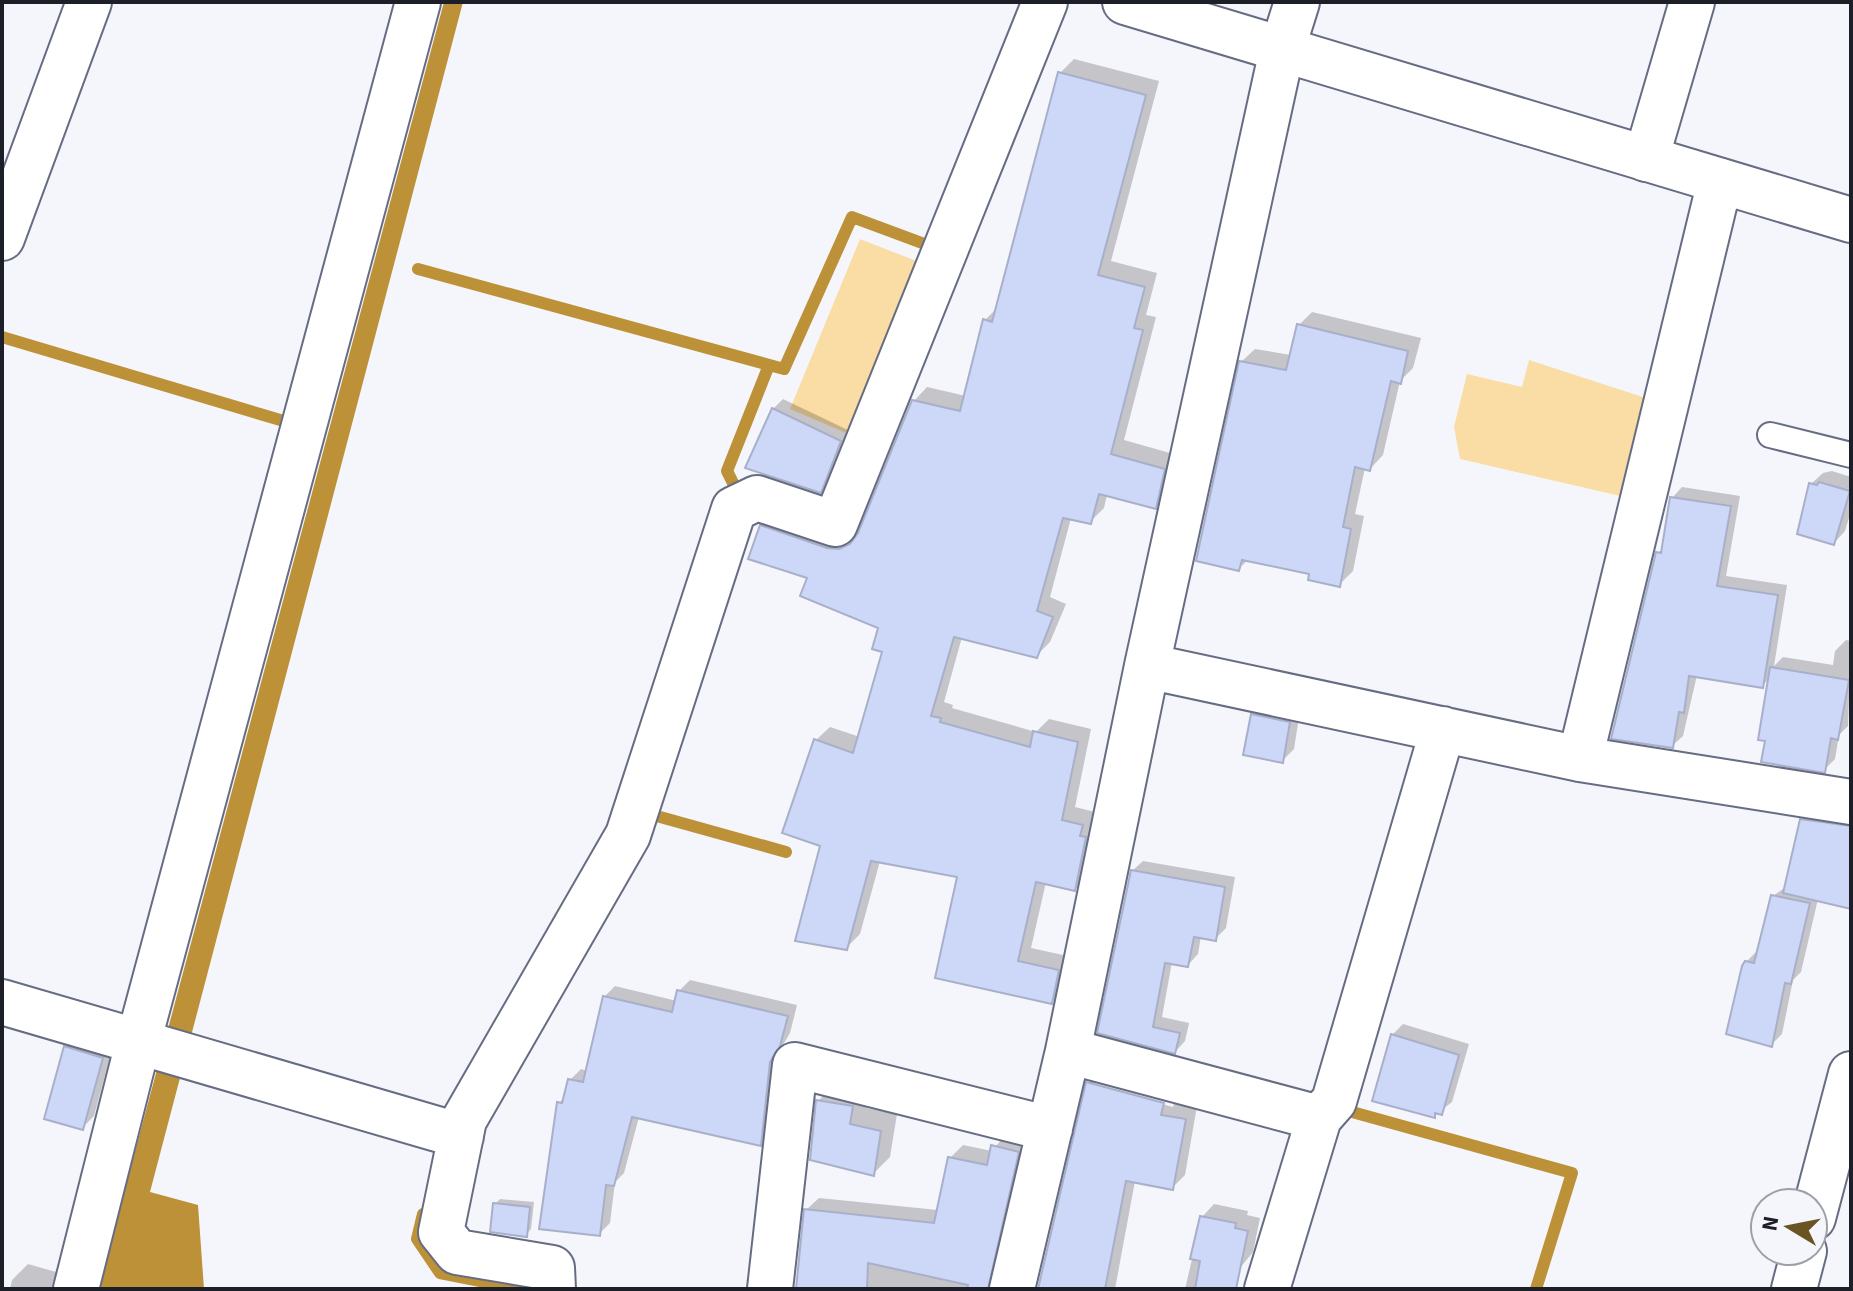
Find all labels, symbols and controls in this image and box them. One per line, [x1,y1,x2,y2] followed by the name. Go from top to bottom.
[1749,1187,1829,1267] north arrow
[1753,1214,1787,1234] text: N

